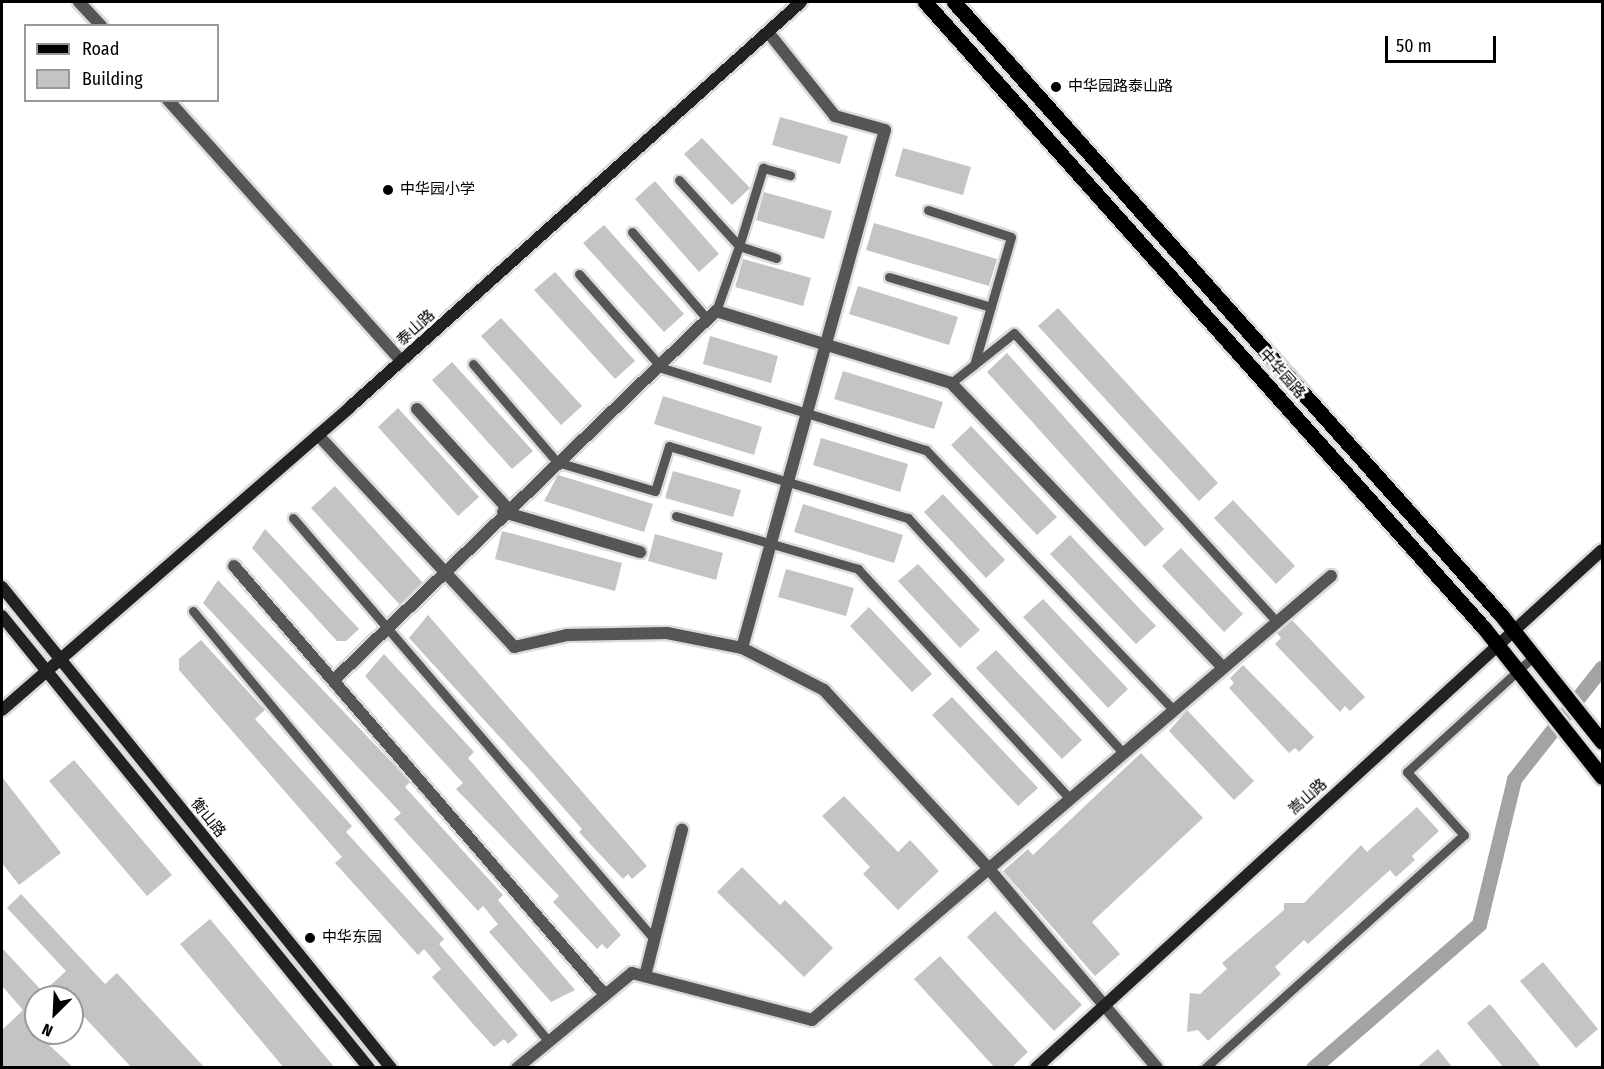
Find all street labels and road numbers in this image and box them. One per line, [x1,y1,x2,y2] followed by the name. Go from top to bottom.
[393,306,439,350] street label: 泰山路
[1255,346,1309,402] street label: 中华园路
[1285,775,1331,819] street label: 嵩山路
[187,795,229,841] street label: 衡山路

